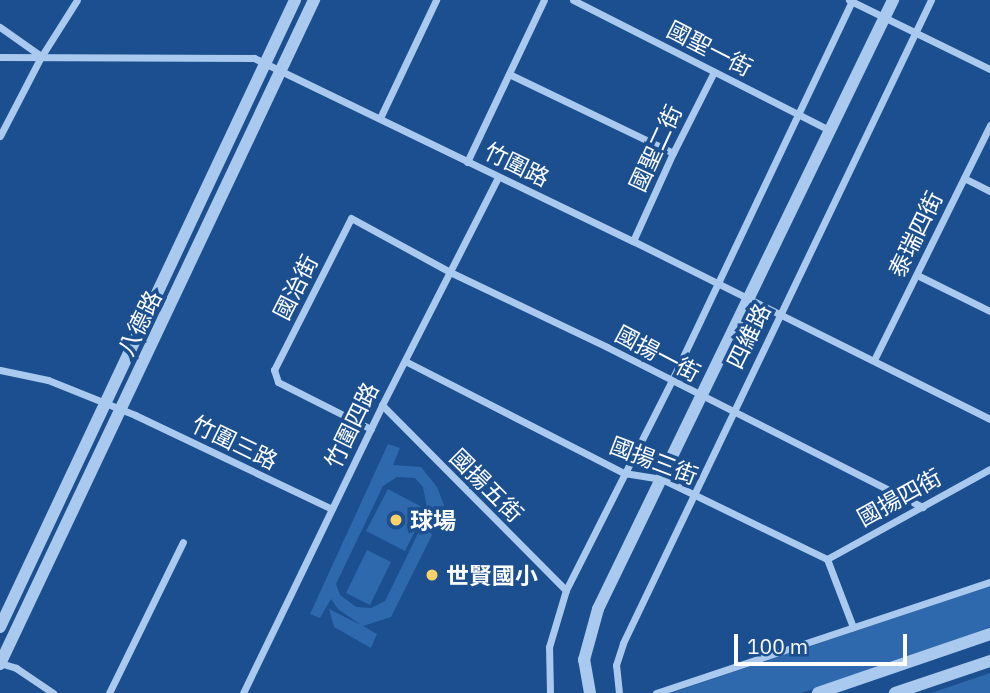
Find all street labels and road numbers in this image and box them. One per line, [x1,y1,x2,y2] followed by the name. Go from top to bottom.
[663,15,757,81] street label: 國聖一街
[623,100,687,196] street label: 國聖二街
[480,136,554,192] street label: 竹圍路
[882,187,948,281] street label: 泰瑞四街
[267,250,323,324] street label: 國治街
[111,286,167,360] street label: 八德路
[720,299,776,373] street label: 四維路
[611,319,705,387] street label: 國揚一街
[318,378,384,472] street label: 竹圍四路
[188,409,282,475] street label: 竹圍三路
[606,431,702,489] street label: 國揚三街
[445,443,529,527] street label: 國揚五街
[852,463,946,531] street label: 國揚四街

